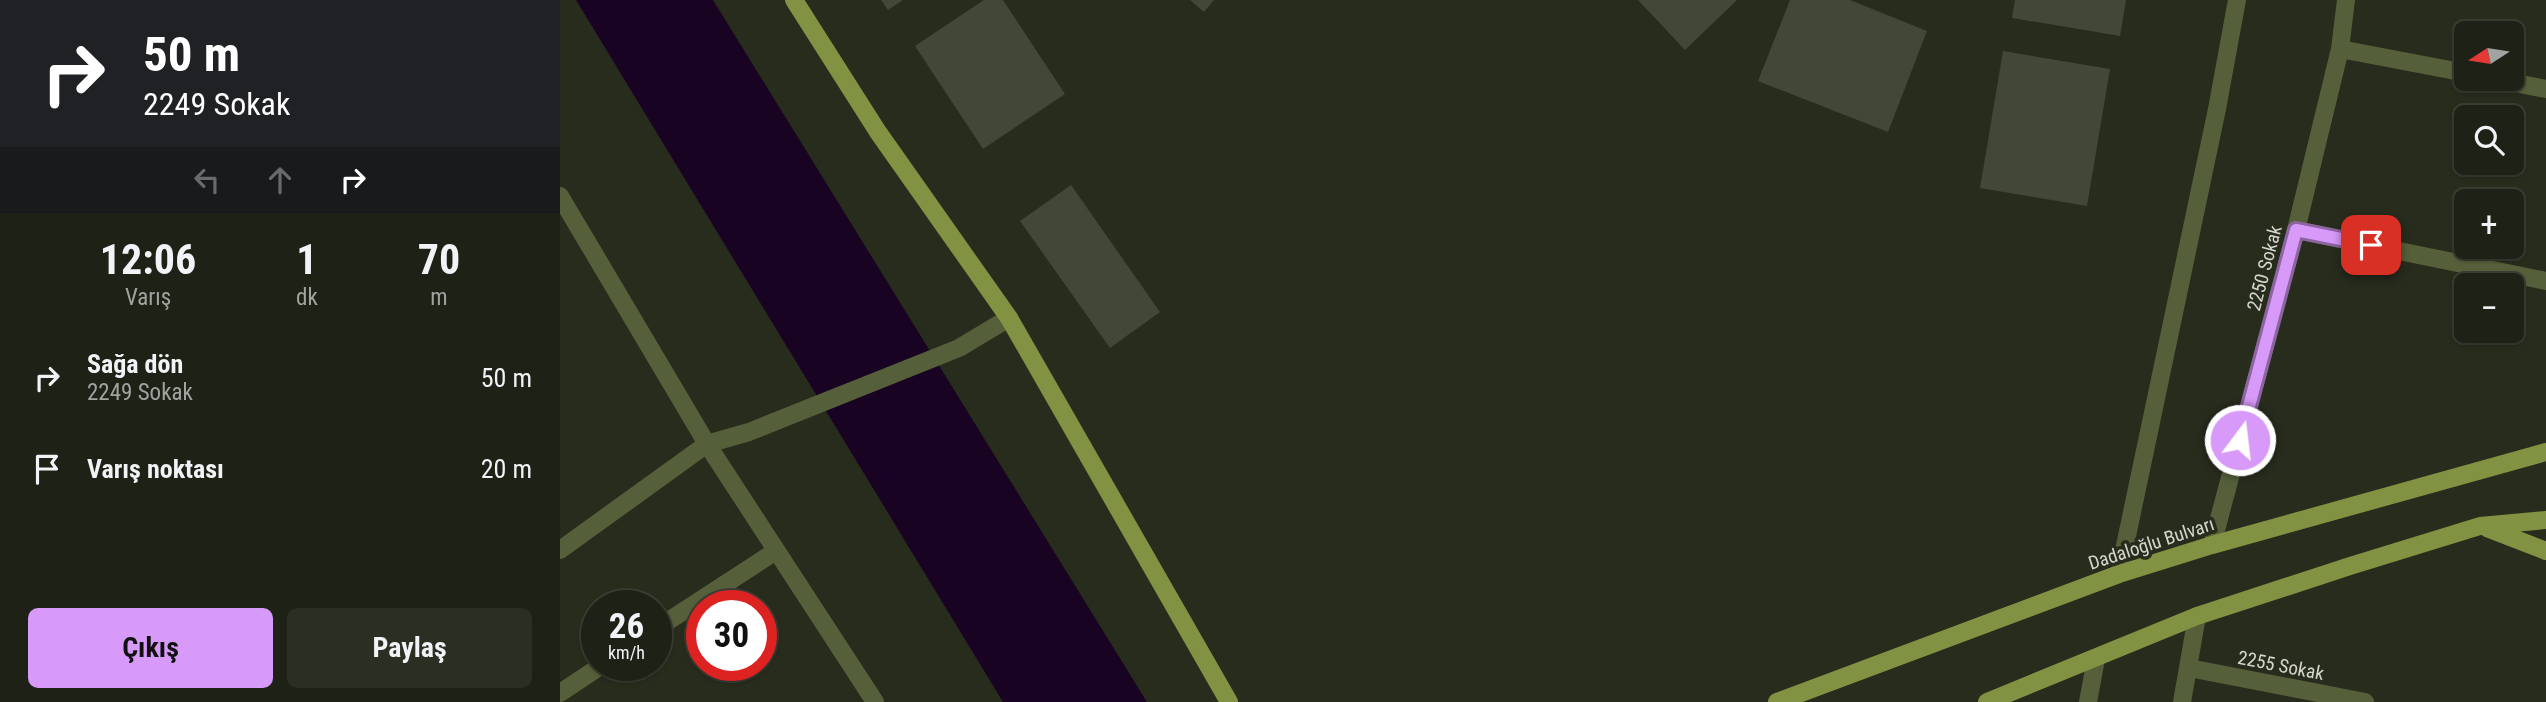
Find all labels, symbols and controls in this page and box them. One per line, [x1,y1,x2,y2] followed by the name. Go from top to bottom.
[2454,21,2524,91] north arrow
[2454,21,2524,343] map controls
[143,26,240,83] text: 50 m
[28,28,119,119] icon: right
[143,85,290,123] text: 2249 Sokak
[2454,105,2524,175] button: search
[188,161,226,199] icon: left
[261,161,299,199] icon: ahead
[334,161,372,199] icon: right
[2454,189,2524,259] button: +
[2341,215,2401,275] pin
[2242,222,2287,313] street label: 2250 Sokak
[2352,226,2390,264] icon: arrive
[100,235,196,284] text: 12:06
[296,235,318,284] text: 1
[418,235,460,284] text: 70
[2454,273,2524,343] button: −
[125,284,171,311] text: Varış
[296,284,318,311] text: dk
[430,284,448,311] text: m
[87,349,183,379] text: Sağa dön
[28,359,66,397] icon: right
[481,363,532,393] text: 50 m
[87,379,193,406] text: 2249 Sokak
[2203,403,2277,477] position arrow
[28,450,66,488] icon: arrive
[87,454,224,484] text: Varış noktası
[481,454,532,484] text: 20 m
[2085,512,2217,575] street label: Dadaloğlu Bulvarı
[686,590,777,681] speed limit sign: 30
[609,606,644,647] text: 26
[28,608,273,688] button: Çıkış
[287,608,532,688] button: Paylaş
[608,642,645,663] text: km/h
[2236,646,2326,685] street label: 2255 Sokak

